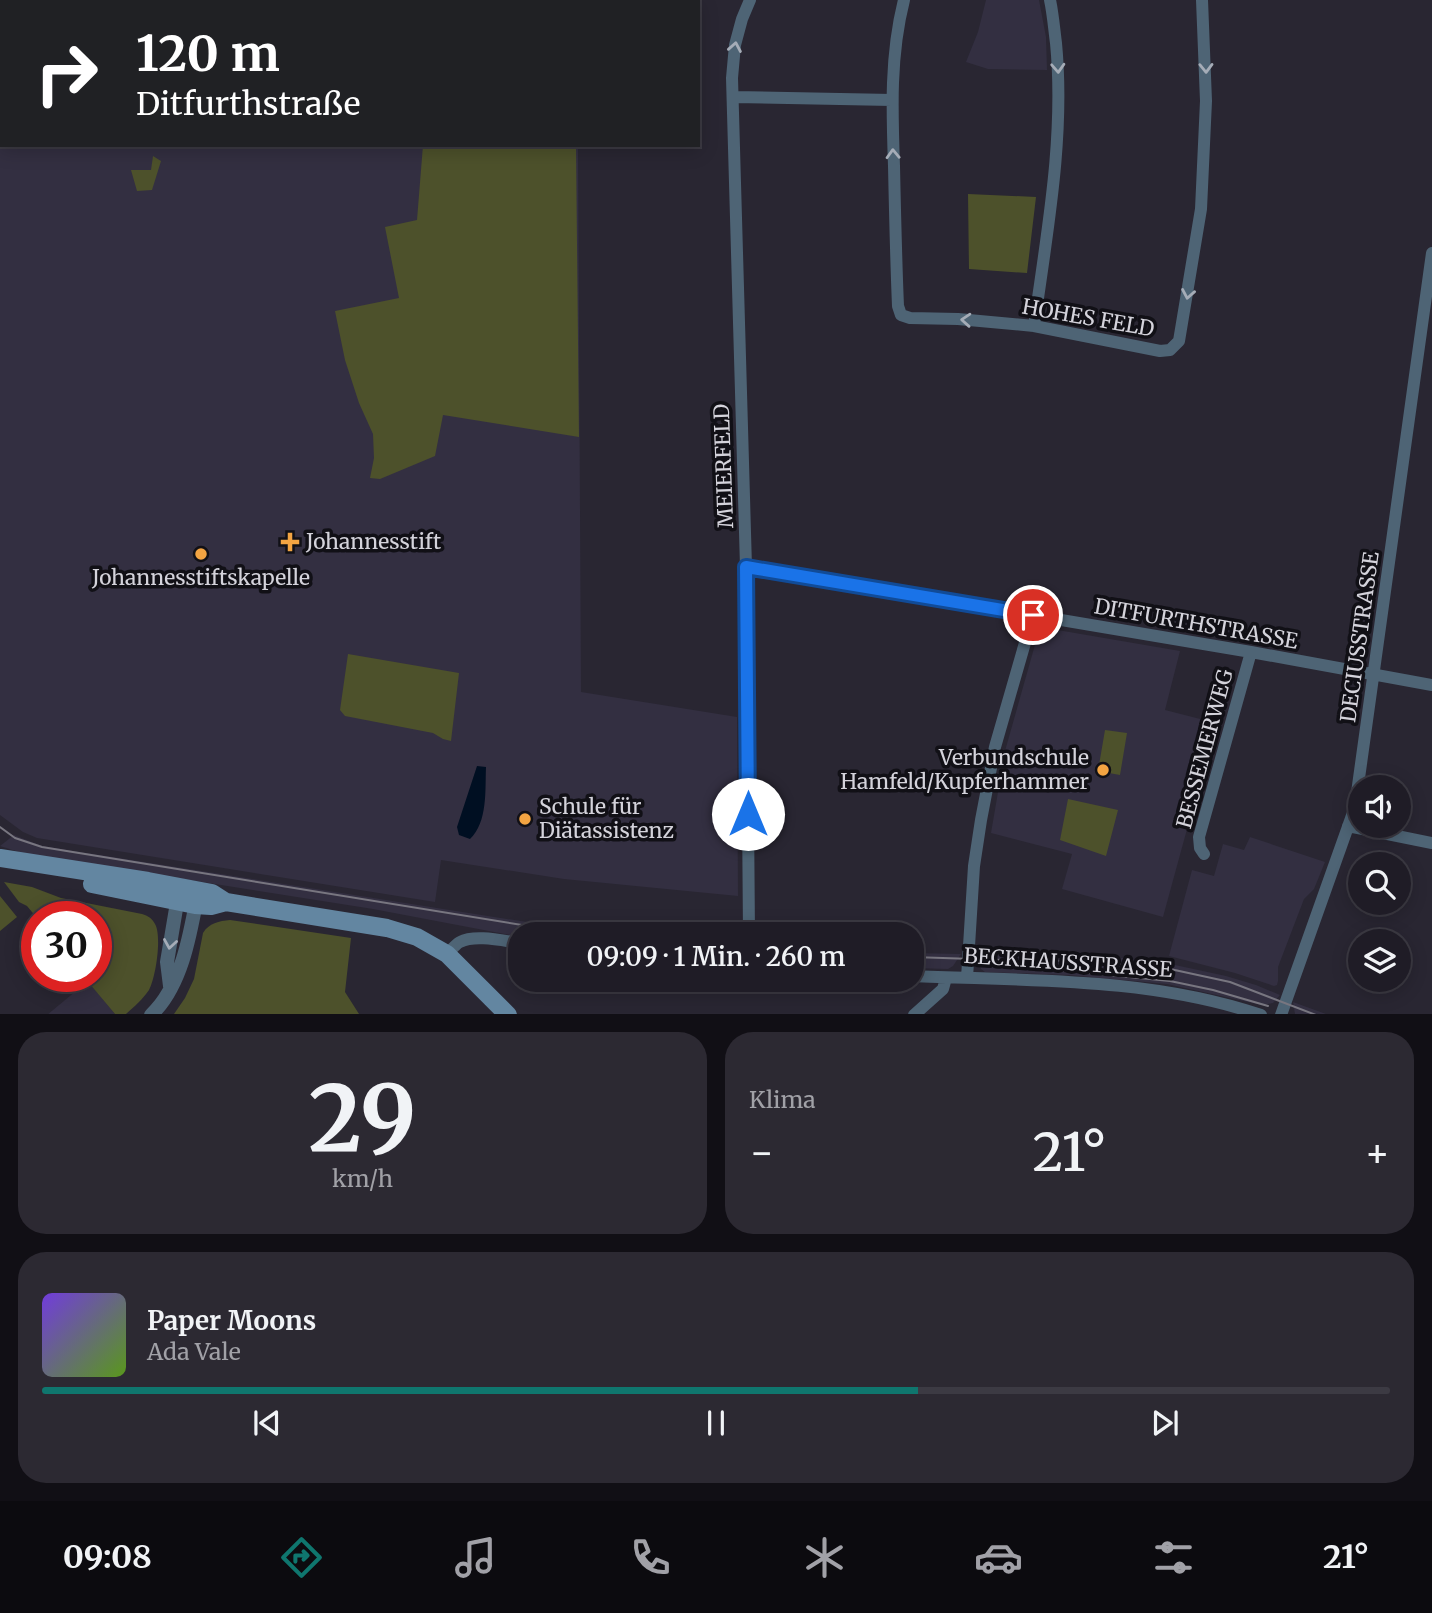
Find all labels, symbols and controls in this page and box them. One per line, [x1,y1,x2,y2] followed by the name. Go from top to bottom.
[136,23,280,84] text: 120 m
[21,28,112,119] icon: right
[727,41,742,53] one-way arrow
[1050,62,1065,73] one-way arrow
[1198,63,1213,74] one-way arrow
[136,84,360,124] text: Ditfurthstraße
[886,148,901,159] one-way arrow
[1181,289,1196,300] one-way arrow
[1020,293,1157,342] street label: HOHES FELD
[960,313,971,328] one-way arrow
[708,403,739,529] street label: MEIERFELD
[305,528,441,555] place label: Johannesstift
[280,532,300,552] marker: Johannesstift
[193,546,209,562] marker: Johannesstiftskapelle
[1334,549,1385,724] street label: DECIUSSTRASSE
[91,564,310,591] place label: Johannesstiftskapelle
[1003,585,1063,645] pin
[1092,592,1301,655] street label: DITFURTHSTRASSE
[1014,596,1052,634] icon: arrive
[1170,666,1239,831] street label: BESSEMERWEG
[840,744,1089,795] place label: Verbundschule Hamfeld/Kupferhammer
[1095,762,1111,778] marker: Verbundschule Hamfeld/Kupferhammer
[1348,775,1411,992] map controls
[1348,775,1411,838] button: sound
[711,777,785,851] position arrow
[539,793,674,844] place label: Schule für Diätassistenz
[517,811,533,827] marker: Schule für Diätassistenz
[1348,852,1411,915] button: search
[21,901,112,992] speed limit sign: 30
[1348,929,1411,992] button: layers
[163,938,178,950] one-way arrow
[587,940,845,973] text: 09:09 · 1 Min. · 260 m
[963,942,1174,983] street label: BECKHAUSSTRASSE
[308,1061,417,1176] text: 29
[749,1085,816,1114] text: Klima
[1033,1120,1106,1185] text: 21°
[749,1129,774,1176] text: −
[1365,1129,1390,1176] text: +
[332,1164,393,1193] text: km/h
[147,1304,316,1337] text: Paper Moons
[147,1337,241,1366] text: Ada Vale
[248,1404,286,1442] icon: previous
[697,1404,735,1442] icon: pause
[1146,1404,1184,1442] icon: next
[277,1533,326,1582] icon: directions
[451,1533,500,1582] icon: music
[626,1533,675,1582] icon: phone
[800,1533,849,1582] icon: climate
[974,1533,1023,1582] icon: car
[1149,1533,1198,1582] icon: filters
[63,1537,152,1577] text: 09:08
[1323,1537,1369,1577] text: 21°

